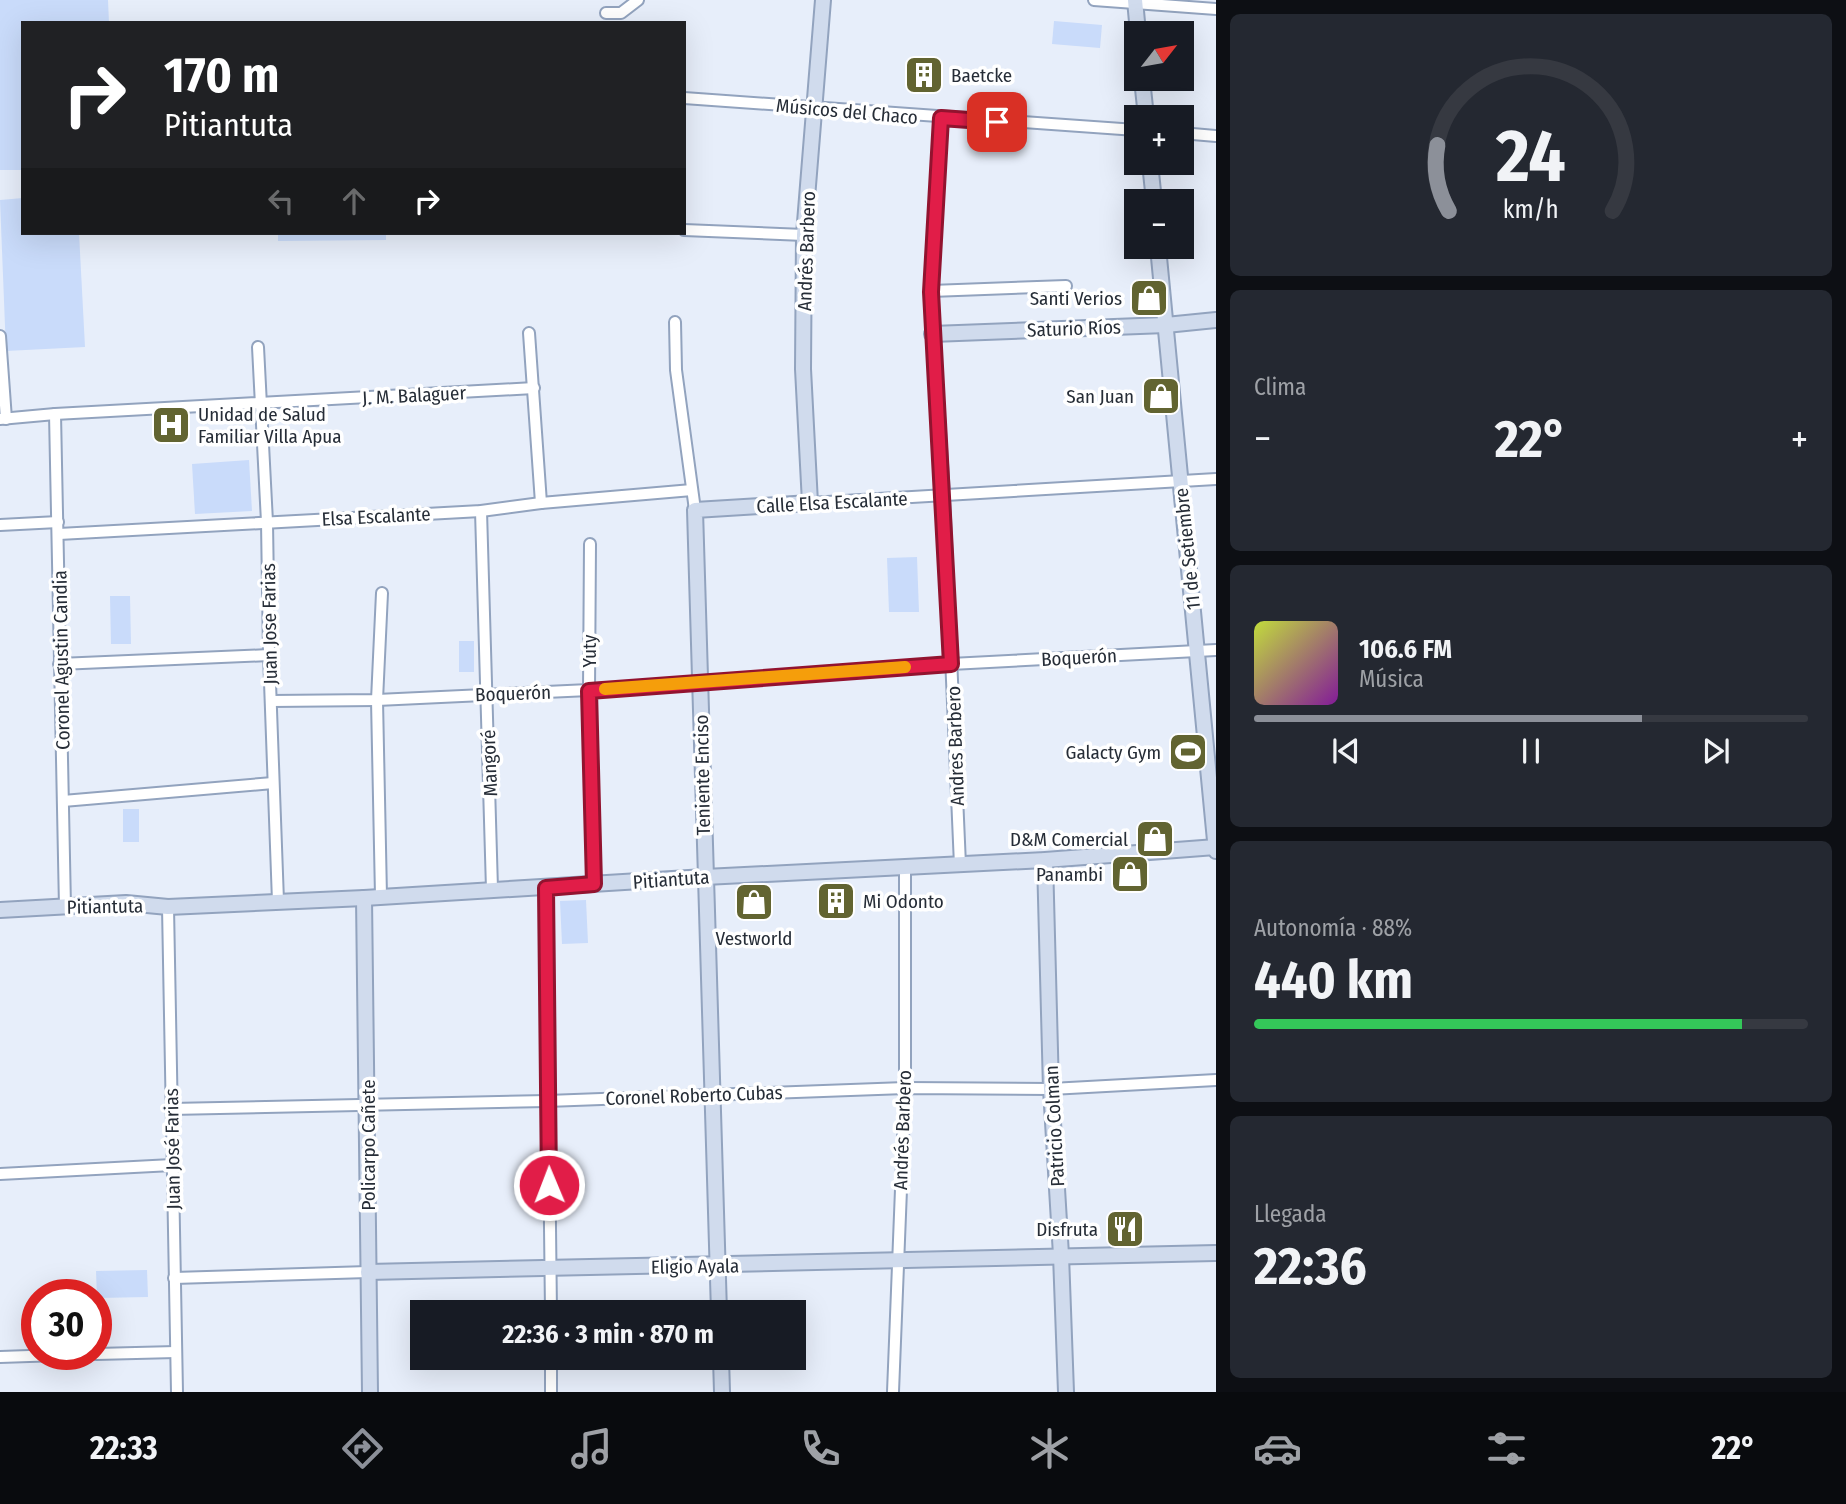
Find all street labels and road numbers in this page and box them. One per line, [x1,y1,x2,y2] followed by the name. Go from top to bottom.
[775,94,919,129] street label: Músicos del Chaco
[793,191,820,311] street label: Andrés Barbero
[1027,315,1121,342] street label: Saturio Ríos
[362,381,467,410] street label: J. M. Balaguer
[756,487,908,518] street label: Calle Elsa Escalante
[1170,487,1205,611] street label: 11 de Setiembre
[321,502,431,531] street label: Elsa Escalante
[257,563,282,685] street label: Juan Jose Farias
[48,570,75,750] street label: Coronel Agustin Candia
[578,634,601,668] street label: Yuty
[1040,644,1118,671] street label: Boquerón
[475,681,551,706] street label: Boquerón
[942,686,969,806] street label: Andres Barbero
[690,714,715,836] street label: Teniente Enciso
[477,729,502,797] street label: Mangoré
[632,865,710,894] street label: Pitiantuta
[67,894,144,919] street label: Pitiantuta
[1040,1065,1069,1187] street label: Patricio Colman
[889,1070,916,1190] street label: Andrés Barbero
[357,1079,380,1211] street label: Policarpo Cañete
[605,1081,783,1110] street label: Coronel Roberto Cubas
[160,1088,185,1210] street label: Juan José Farias
[651,1254,739,1279] street label: Eligio Ayala

